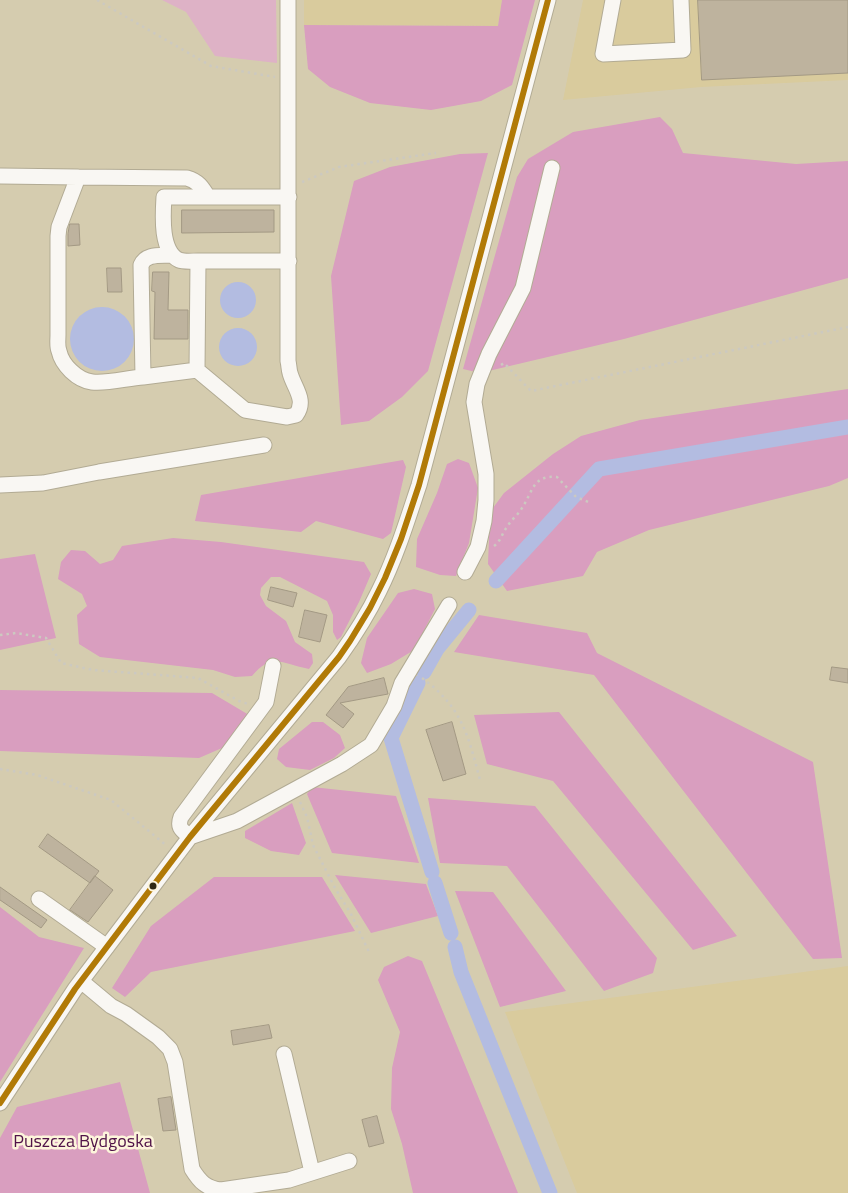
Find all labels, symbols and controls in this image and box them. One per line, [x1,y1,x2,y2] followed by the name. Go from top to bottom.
[148,881,158,891] unlabelled marker
[13,1132,153,1154] park label: Puszcza Bydgoska

